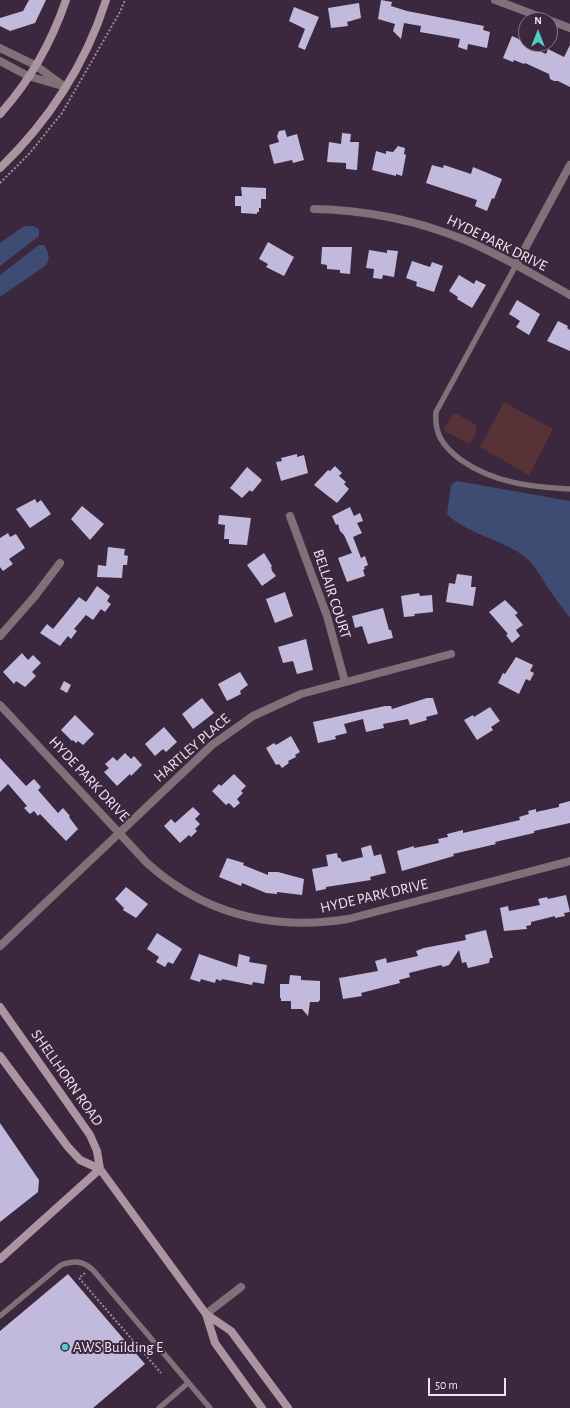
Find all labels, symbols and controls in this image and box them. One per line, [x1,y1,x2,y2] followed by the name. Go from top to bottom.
[518,12,558,52] north arrow
[534,15,542,26] text: N
[444,211,550,275] street label: HYDE PARK DRIVE
[309,547,355,641] street label: BELLAIR COURT
[150,710,234,786] street label: HARTLEY PLACE
[45,733,133,825] street label: HYDE PARK DRIVE
[318,875,430,917] street label: HYDE PARK DRIVE
[27,1026,107,1130] street label: SHELLHORN ROAD
[73,1338,163,1356] place label: AWS Building E
[60,1342,70,1352] marker: AWS Building E
[430,1370,508,1396] scale bar
[435,1379,458,1391] text: 50 m

